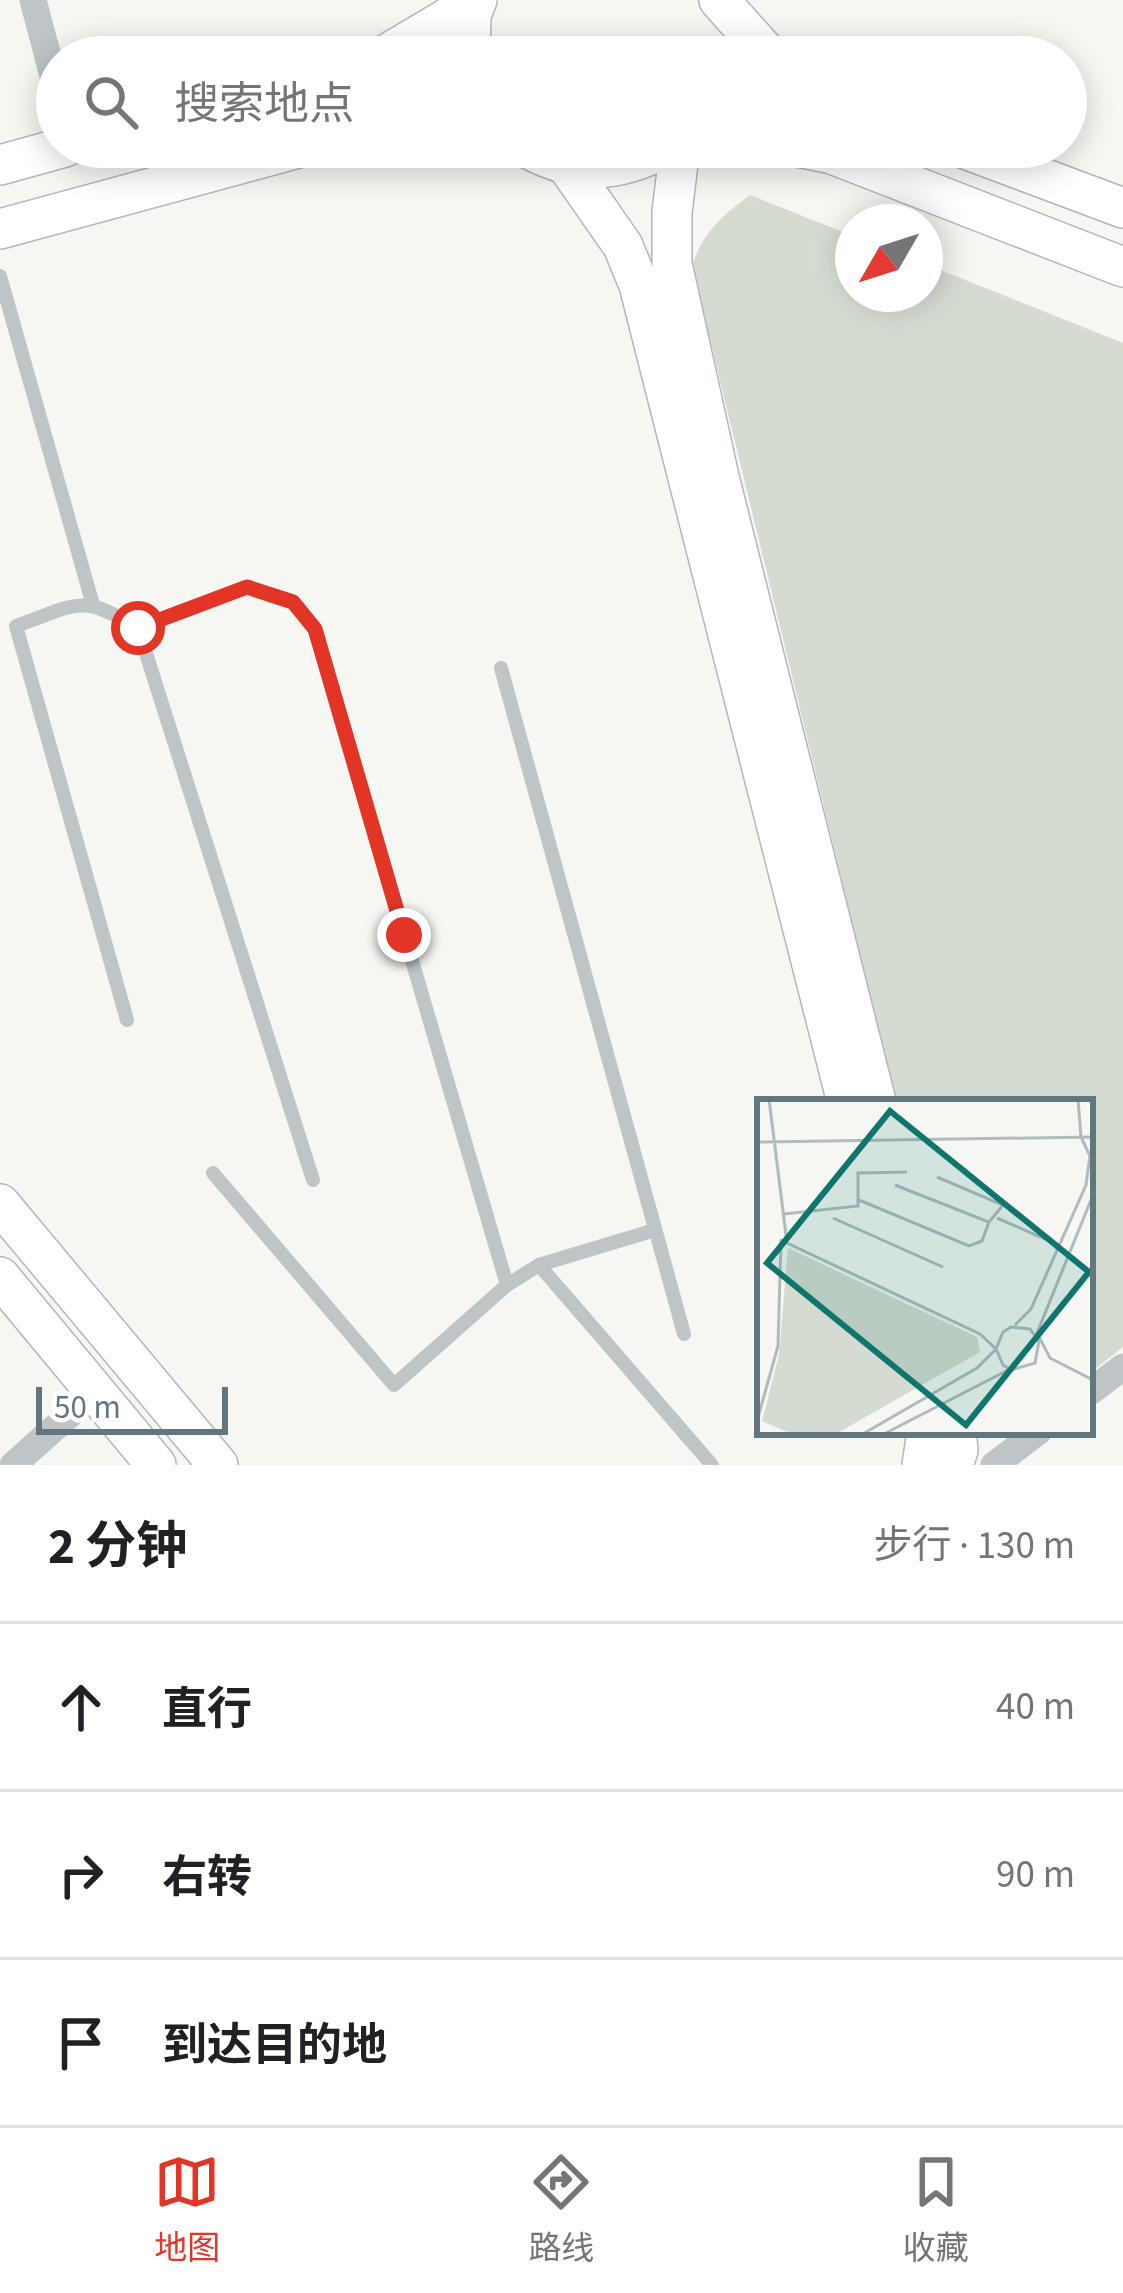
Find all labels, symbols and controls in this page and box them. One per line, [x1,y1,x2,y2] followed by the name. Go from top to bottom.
[36,36,1087,168] search box
[78,69,144,135] icon: search
[174,73,354,137] text: 搜索地点
[835,204,943,312] north arrow
[111,601,165,655] route start
[377,908,431,962] route end
[757,1099,1093,1435] inset map
[36,1381,228,1434] scale bar
[54,1384,121,1431] text: 50 m
[48,1511,187,1583] text: 2 分钟
[873,1518,1075,1574] text: 步行 · 130 m
[48,1674,114,1740] icon: ahead
[162,1678,252,1742] text: 直行
[996,1679,1075,1735] text: 40 m
[48,1842,114,1908] icon: right
[162,1846,252,1910] text: 右转
[996,1847,1075,1903] text: 90 m
[48,2010,114,2076] icon: arrive
[162,2014,387,2078] text: 到达目的地
[154,2149,220,2272] tab: 地图
[528,2149,594,2272] tab: 路线
[903,2149,969,2272] tab: 收藏

